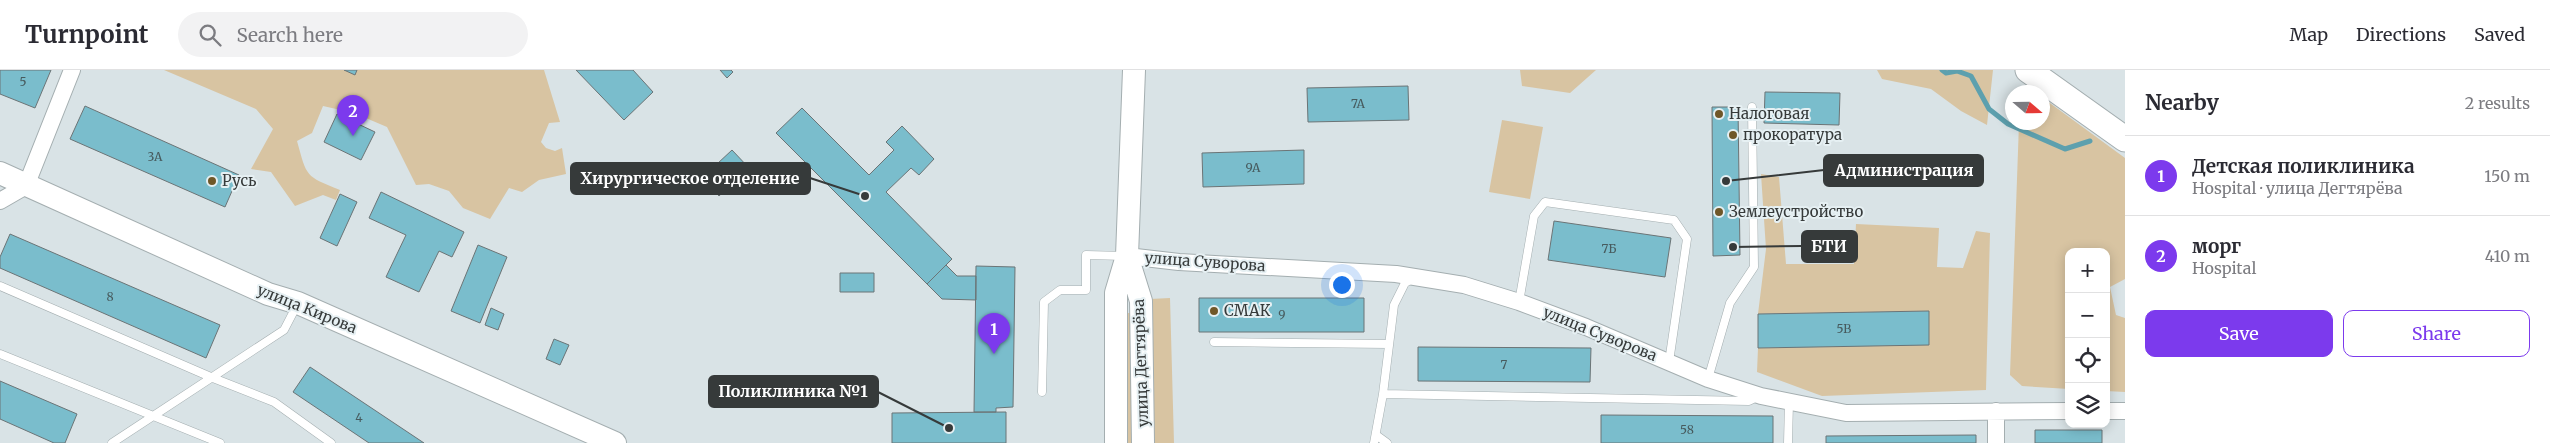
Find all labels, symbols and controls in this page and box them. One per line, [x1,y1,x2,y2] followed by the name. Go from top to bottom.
[178,12,528,57] search box
[25,19,148,50] text: Turnpoint
[196,21,224,49] icon: search
[236,23,343,47] text: Search here
[2290,23,2328,46] text: Map
[2356,23,2446,46] text: Directions
[2474,23,2525,46] text: Saved
[19,74,27,89] house number: 5
[2005,85,2050,130] north arrow
[2145,89,2219,116] text: Nearby
[2465,93,2530,113] text: 2 results
[337,95,369,136] pin: 2
[1351,96,1366,111] house number: 7А
[1729,104,1809,123] place label: Налоговая
[1713,108,1725,120] marker: Налоговая
[1743,125,1842,144] place label: прокоратура
[1727,129,1739,141] marker: прокоратура
[147,149,163,164] house number: 3А
[2192,154,2415,178] text: Детская поликлиника
[1824,155,1983,186] callout: Администрация
[1245,160,1261,175] house number: 9А
[1834,160,1974,180] text: Администрация
[571,163,810,194] callout: Хирургическое отделение
[2157,166,2165,186] text: 1
[2484,166,2530,186] text: 150 m
[581,168,800,188] text: Хирургическое отделение
[222,171,256,190] place label: Русь
[206,175,218,187] marker: Русь
[2192,178,2403,198] text: Hospital · улица Дегтярёва
[1729,202,1863,221] place label: Землеустройство
[1713,206,1725,218] marker: Землеустройство
[1802,231,1857,262] callout: БТИ
[2192,234,2241,258] text: морг
[1811,236,1847,256] text: БТИ
[1601,241,1617,256] house number: 7Б
[2156,246,2166,266] text: 2
[2485,246,2530,266] text: 410 m
[1144,248,1266,275] street label: улица Суворова
[2065,248,2110,428] map controls
[2065,248,2110,293] button: +
[2192,258,2256,278] text: Hospital
[1329,272,1355,298] your location
[255,280,360,337] street label: улица Кирова
[106,289,114,304] house number: 8
[2065,293,2110,338] button: −
[1129,299,1152,427] street label: улица Дегтярёва
[1224,301,1271,320] place label: СМАК
[1541,302,1660,365] street label: улица Суворова
[1208,305,1220,317] marker: СМАК
[1278,307,1286,322] house number: 9
[2145,310,2333,357] button: Save
[2343,310,2530,357] button: Share
[978,313,1010,354] pin: 1
[1837,321,1851,336] house number: 5В
[2065,338,2110,383] button: locate
[1501,357,1508,372] house number: 7
[709,376,878,407] callout: Поликлиника №1
[718,381,868,401] text: Поликлиника №1
[2065,383,2110,428] button: layers
[355,410,363,425] house number: 4
[1680,422,1694,437] house number: 58

